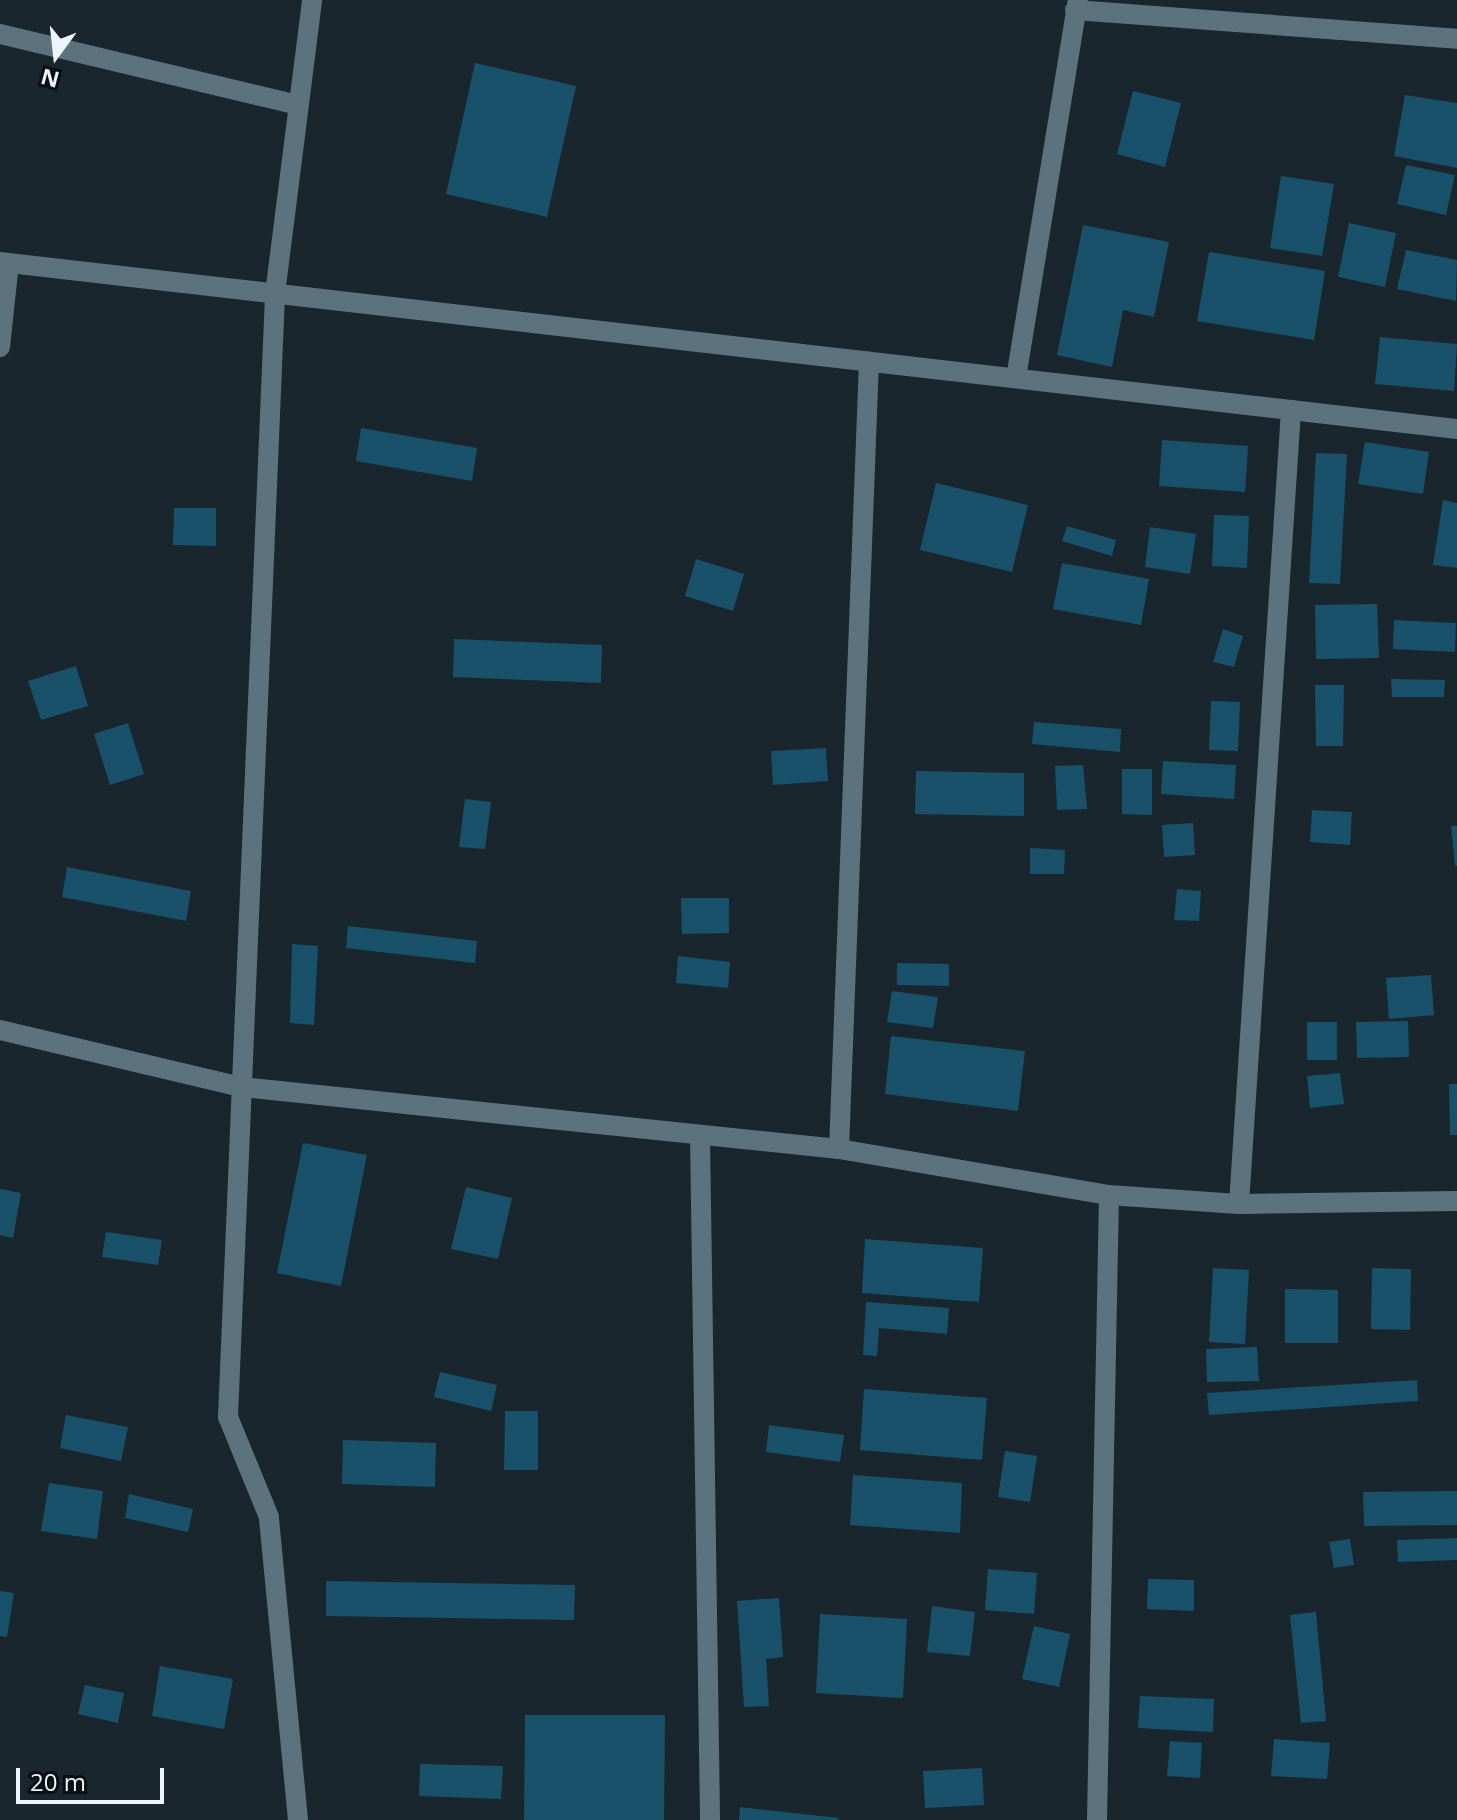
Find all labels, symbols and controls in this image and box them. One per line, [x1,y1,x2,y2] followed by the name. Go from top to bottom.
[16,16,96,96] north arrow
[37,62,62,96] text: N
[20,1752,168,1802] scale bar
[30,1765,86,1798] text: 20 m

